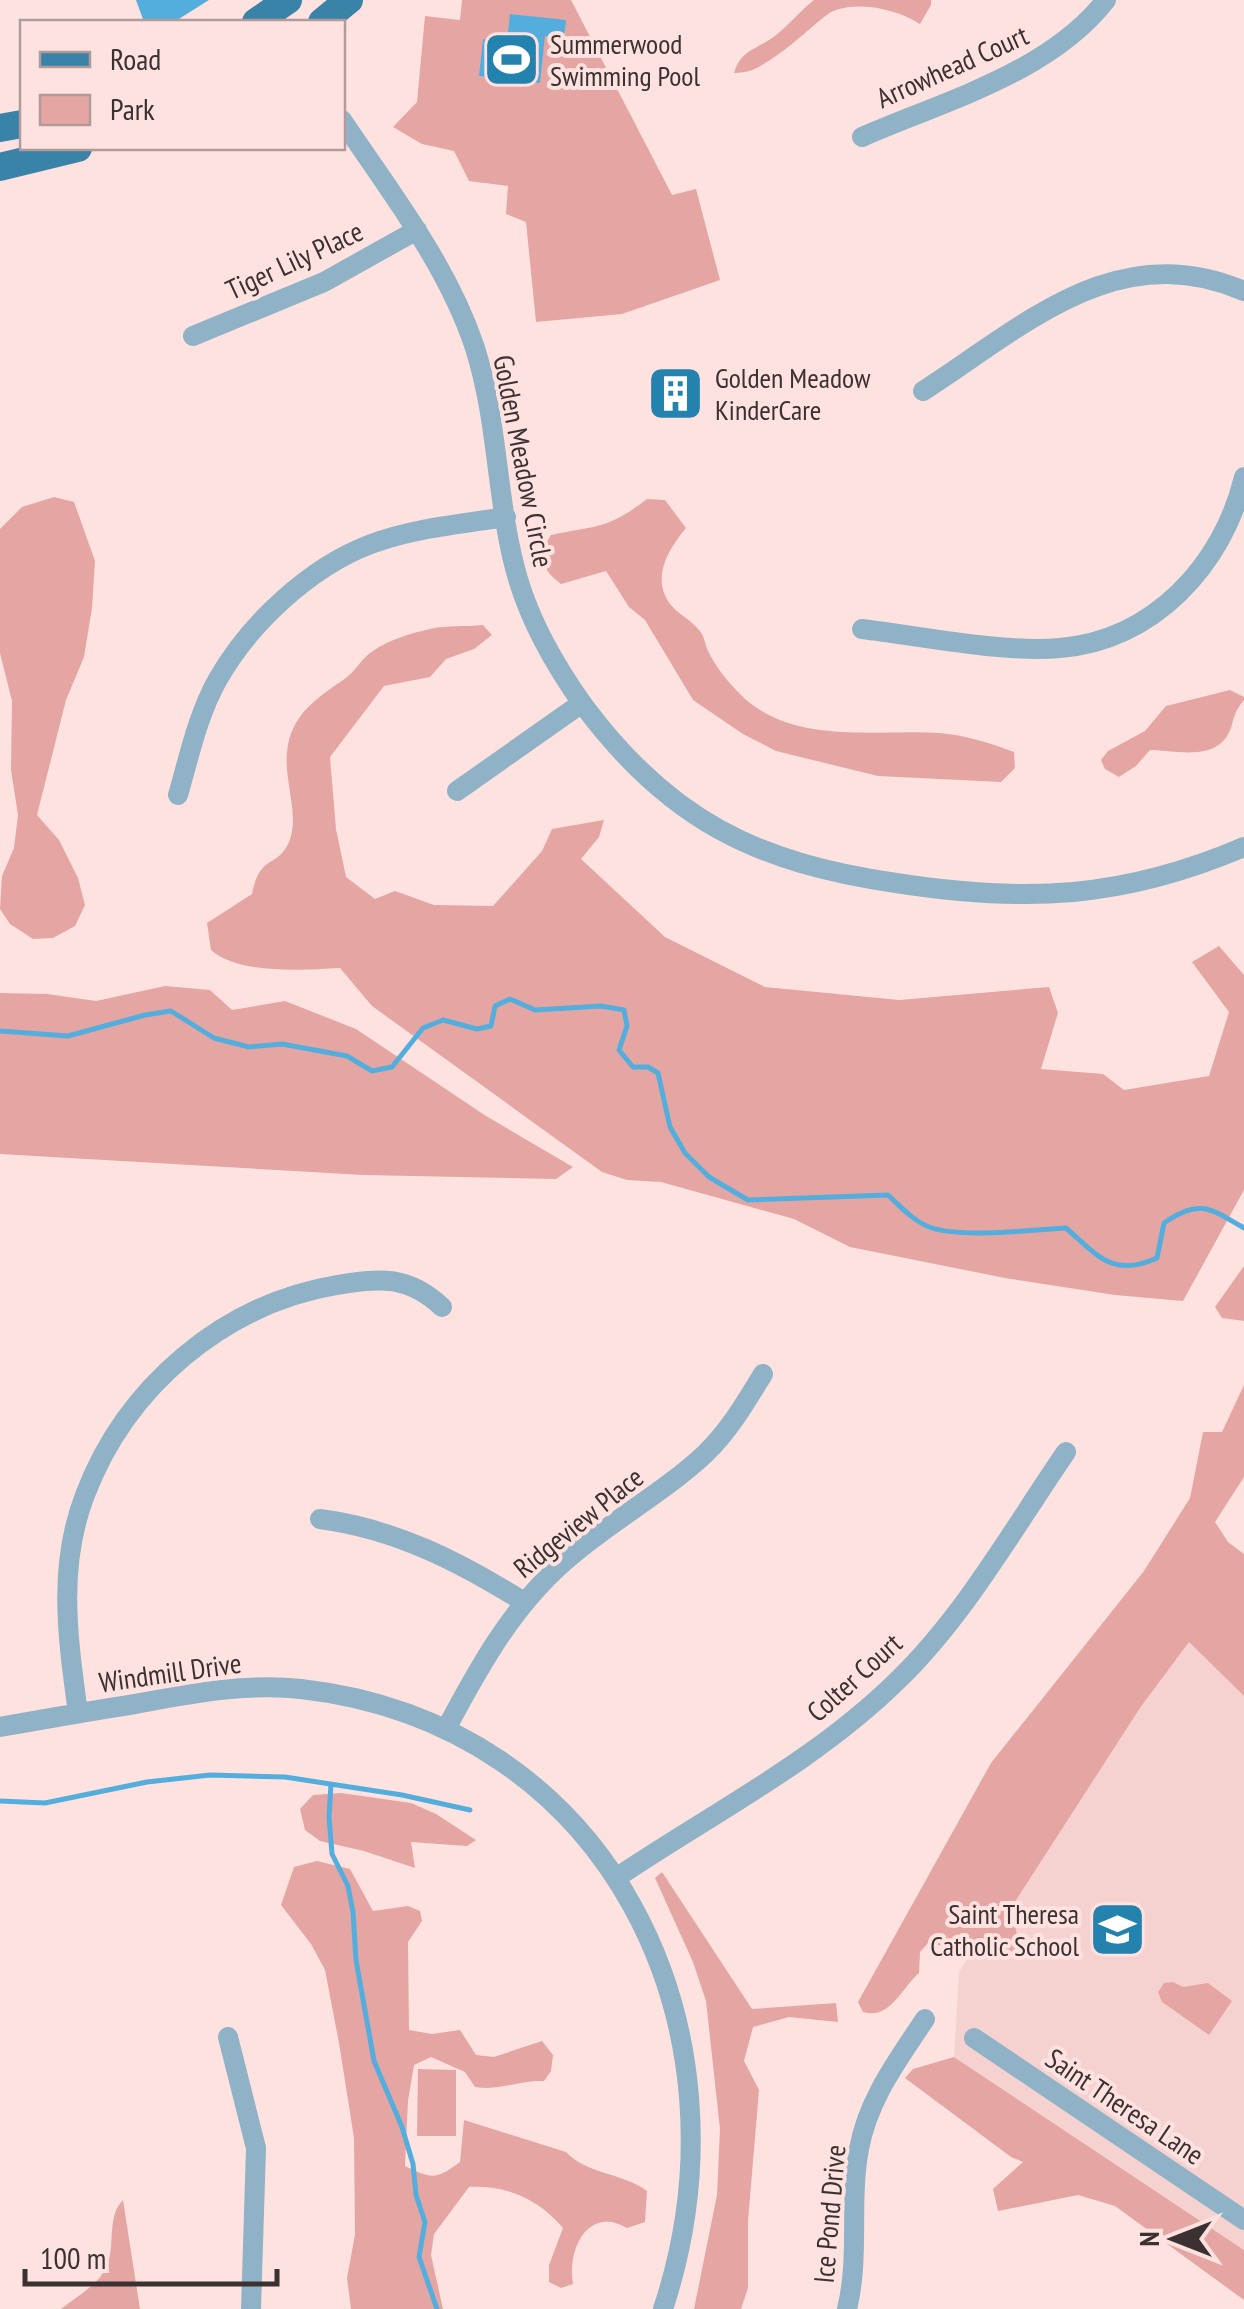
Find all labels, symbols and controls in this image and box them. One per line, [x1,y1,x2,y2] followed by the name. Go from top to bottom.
[870,16,1034,116] street label: Arrowhead Court
[20,20,345,150] legend
[550,25,700,94] place label: Summerwood Swimming Pool
[481,29,541,89] sports icon: Summerwood Swimming Pool
[110,39,161,78] text: Road
[110,89,155,128] text: Park
[220,212,368,308] street label: Tiger Lily Place
[485,352,563,570] street label: Golden Meadow Circle
[715,359,871,428] place label: Golden Meadow KinderCare
[646,363,706,423] building icon: Golden Meadow KinderCare
[506,1458,650,1586] street label: Ridgeview Place
[799,1624,910,1729] street label: Colter Court
[96,1644,244,1700] street label: Windmill Drive
[930,1895,1079,1964] place label: Saint Theresa Catholic School
[1088,1899,1148,1959] school or university icon: Saint Theresa Catholic School
[1039,2040,1211,2172] street label: Saint Theresa Lane
[805,2143,853,2285] street label: Ice Pond Drive
[1124,2189,1224,2289] north arrow
[25,2224,278,2286] scale bar
[1130,2231,1167,2247] text: N
[40,2238,106,2277] text: 100 m

